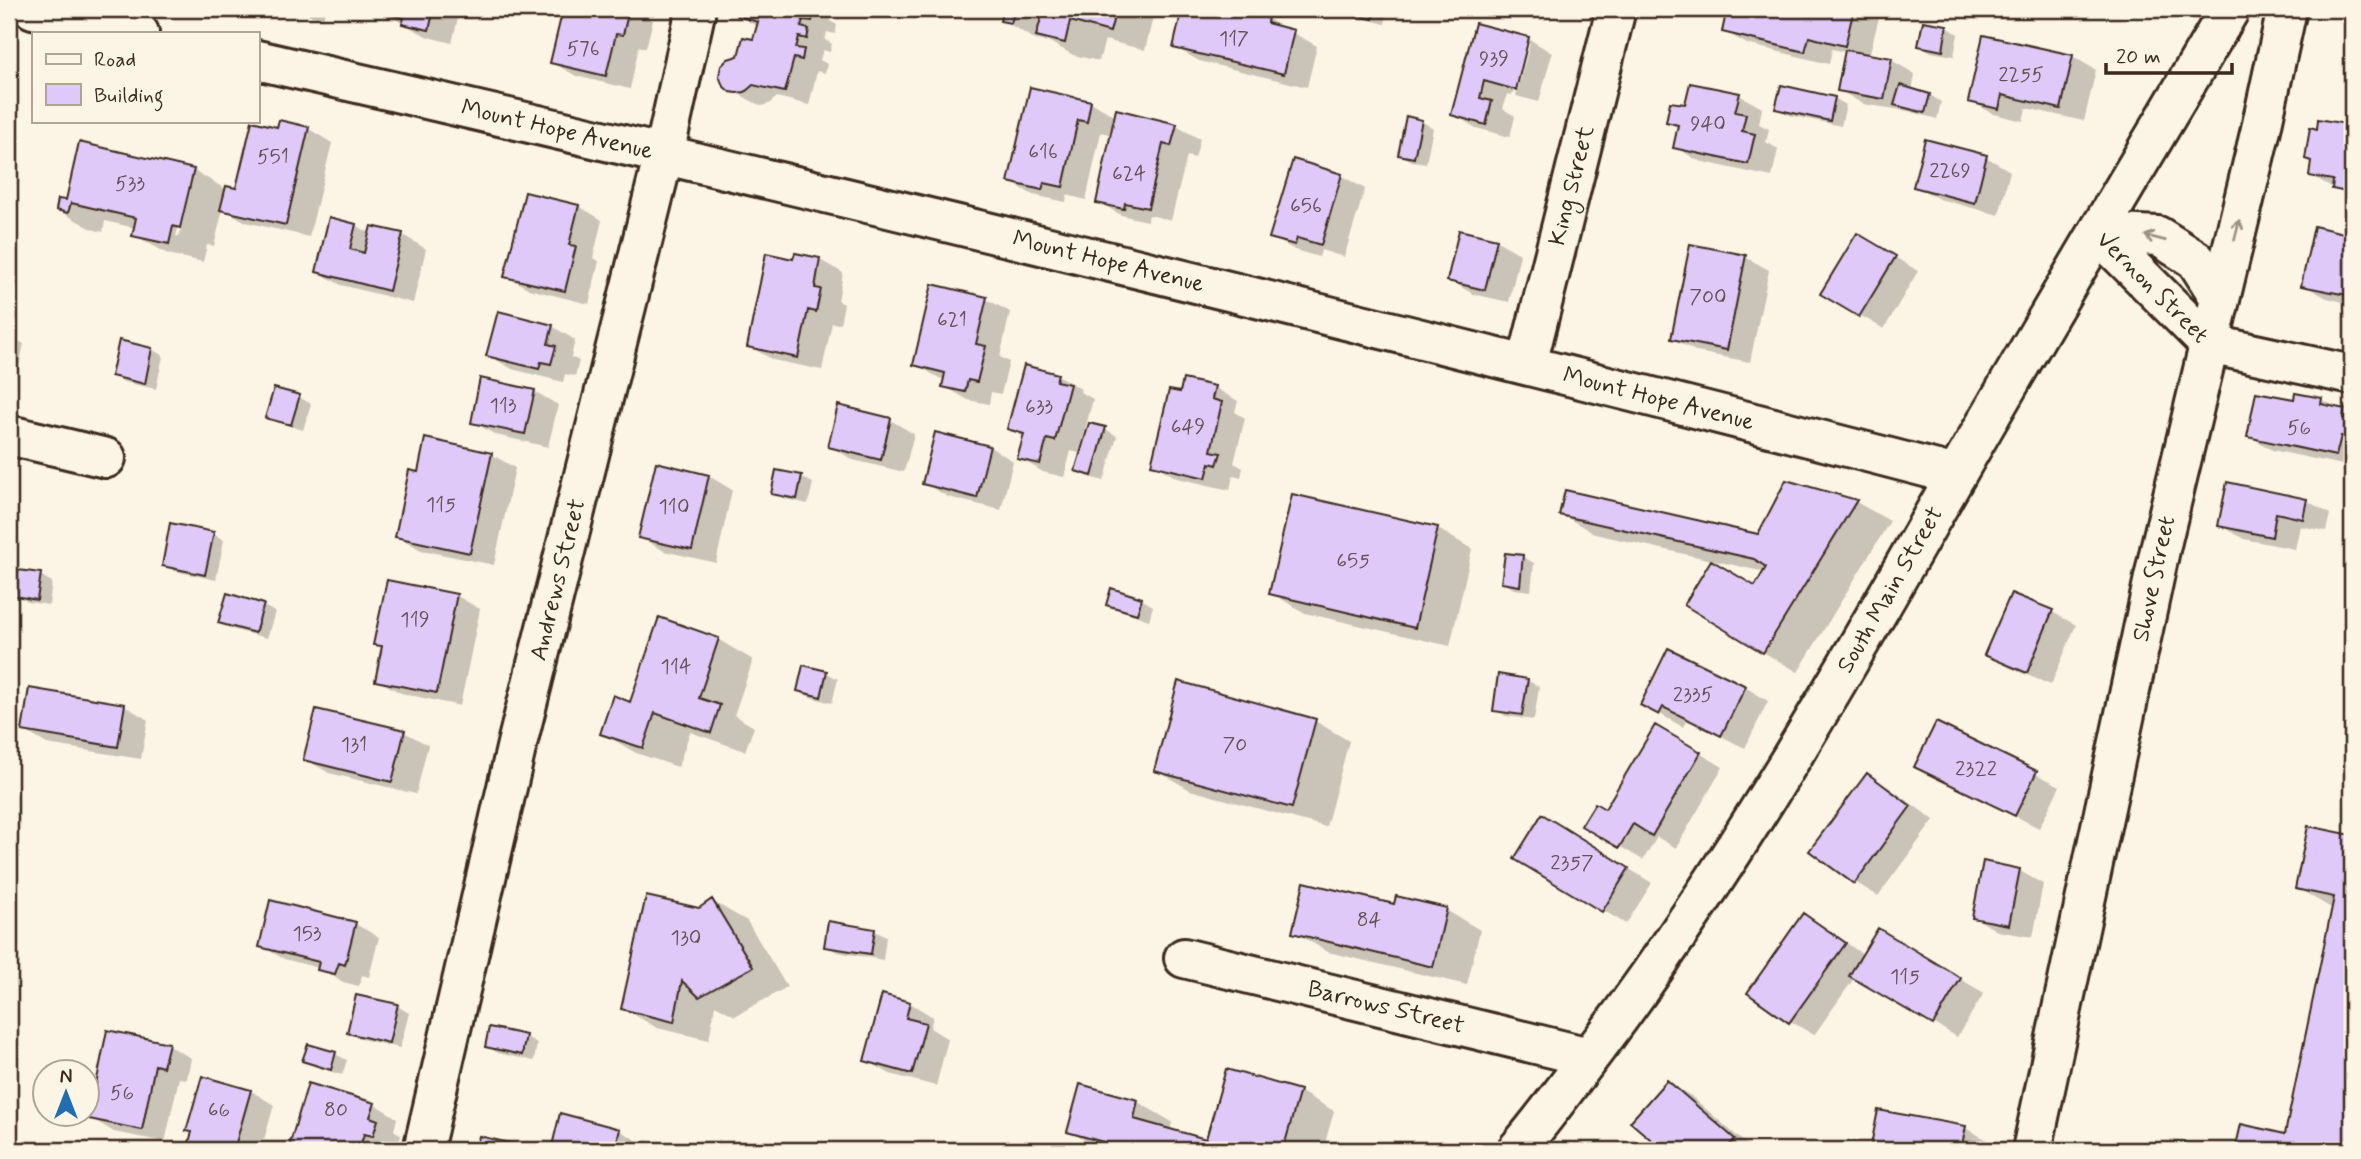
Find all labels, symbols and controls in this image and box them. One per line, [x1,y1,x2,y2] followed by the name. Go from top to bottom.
[1219,25,1249,53] house number: 117
[32,32,259,122] legend
[2106,32,2232,76] scale bar
[566,35,600,63] house number: 576
[2116,43,2161,71] text: 20 m
[1479,45,1509,73] house number: 939
[94,46,136,74] text: Road
[1998,61,2044,89] house number: 2255
[94,82,164,112] text: Building
[458,92,656,167] street label: Mount Hope Avenue
[1690,110,1726,138] house number: 940
[1542,122,1602,249] street label: King Street
[1028,138,1058,166] house number: 616
[257,143,289,171] house number: 551
[1929,157,1971,185] house number: 2269
[1112,160,1146,188] house number: 624
[115,170,145,198] house number: 533
[1290,192,1322,220] house number: 656
[2231,219,2244,242] one-way arrow
[1009,223,1207,300] street label: Mount Hope Avenue
[2090,225,2215,350] street label: Vernon Street
[2144,231,2166,244] one-way arrow
[1689,283,1727,311] house number: 700
[937,306,967,334] house number: 621
[1560,360,1758,438] street label: Mount Hope Avenue
[490,392,517,420] house number: 113
[1025,393,1054,421] house number: 633
[1171,413,1205,441] house number: 649
[2287,414,2311,442] house number: 56
[426,491,456,519] house number: 115
[658,493,690,521] house number: 110
[523,496,593,664] street label: Andrews Street
[1830,501,1950,679] street label: South Main Street
[2125,513,2183,645] street label: Shove Street
[1336,547,1370,575] house number: 655
[400,606,430,634] house number: 119
[661,653,691,681] house number: 114
[1673,681,1713,709] house number: 2335
[341,731,367,759] house number: 131
[1223,731,1247,759] house number: 70
[1955,755,1997,783] house number: 2322
[1550,849,1594,877] house number: 2357
[1357,906,1382,934] house number: 84
[292,920,322,948] house number: 153
[671,924,701,952] house number: 130
[1890,963,1920,991] house number: 115
[1304,973,1468,1041] street label: Barrows Street
[32,1058,102,1128] north arrow
[60,1065,72,1090] text: N
[110,1079,134,1107] house number: 56
[208,1096,230,1124] house number: 66
[324,1096,348,1124] house number: 80

